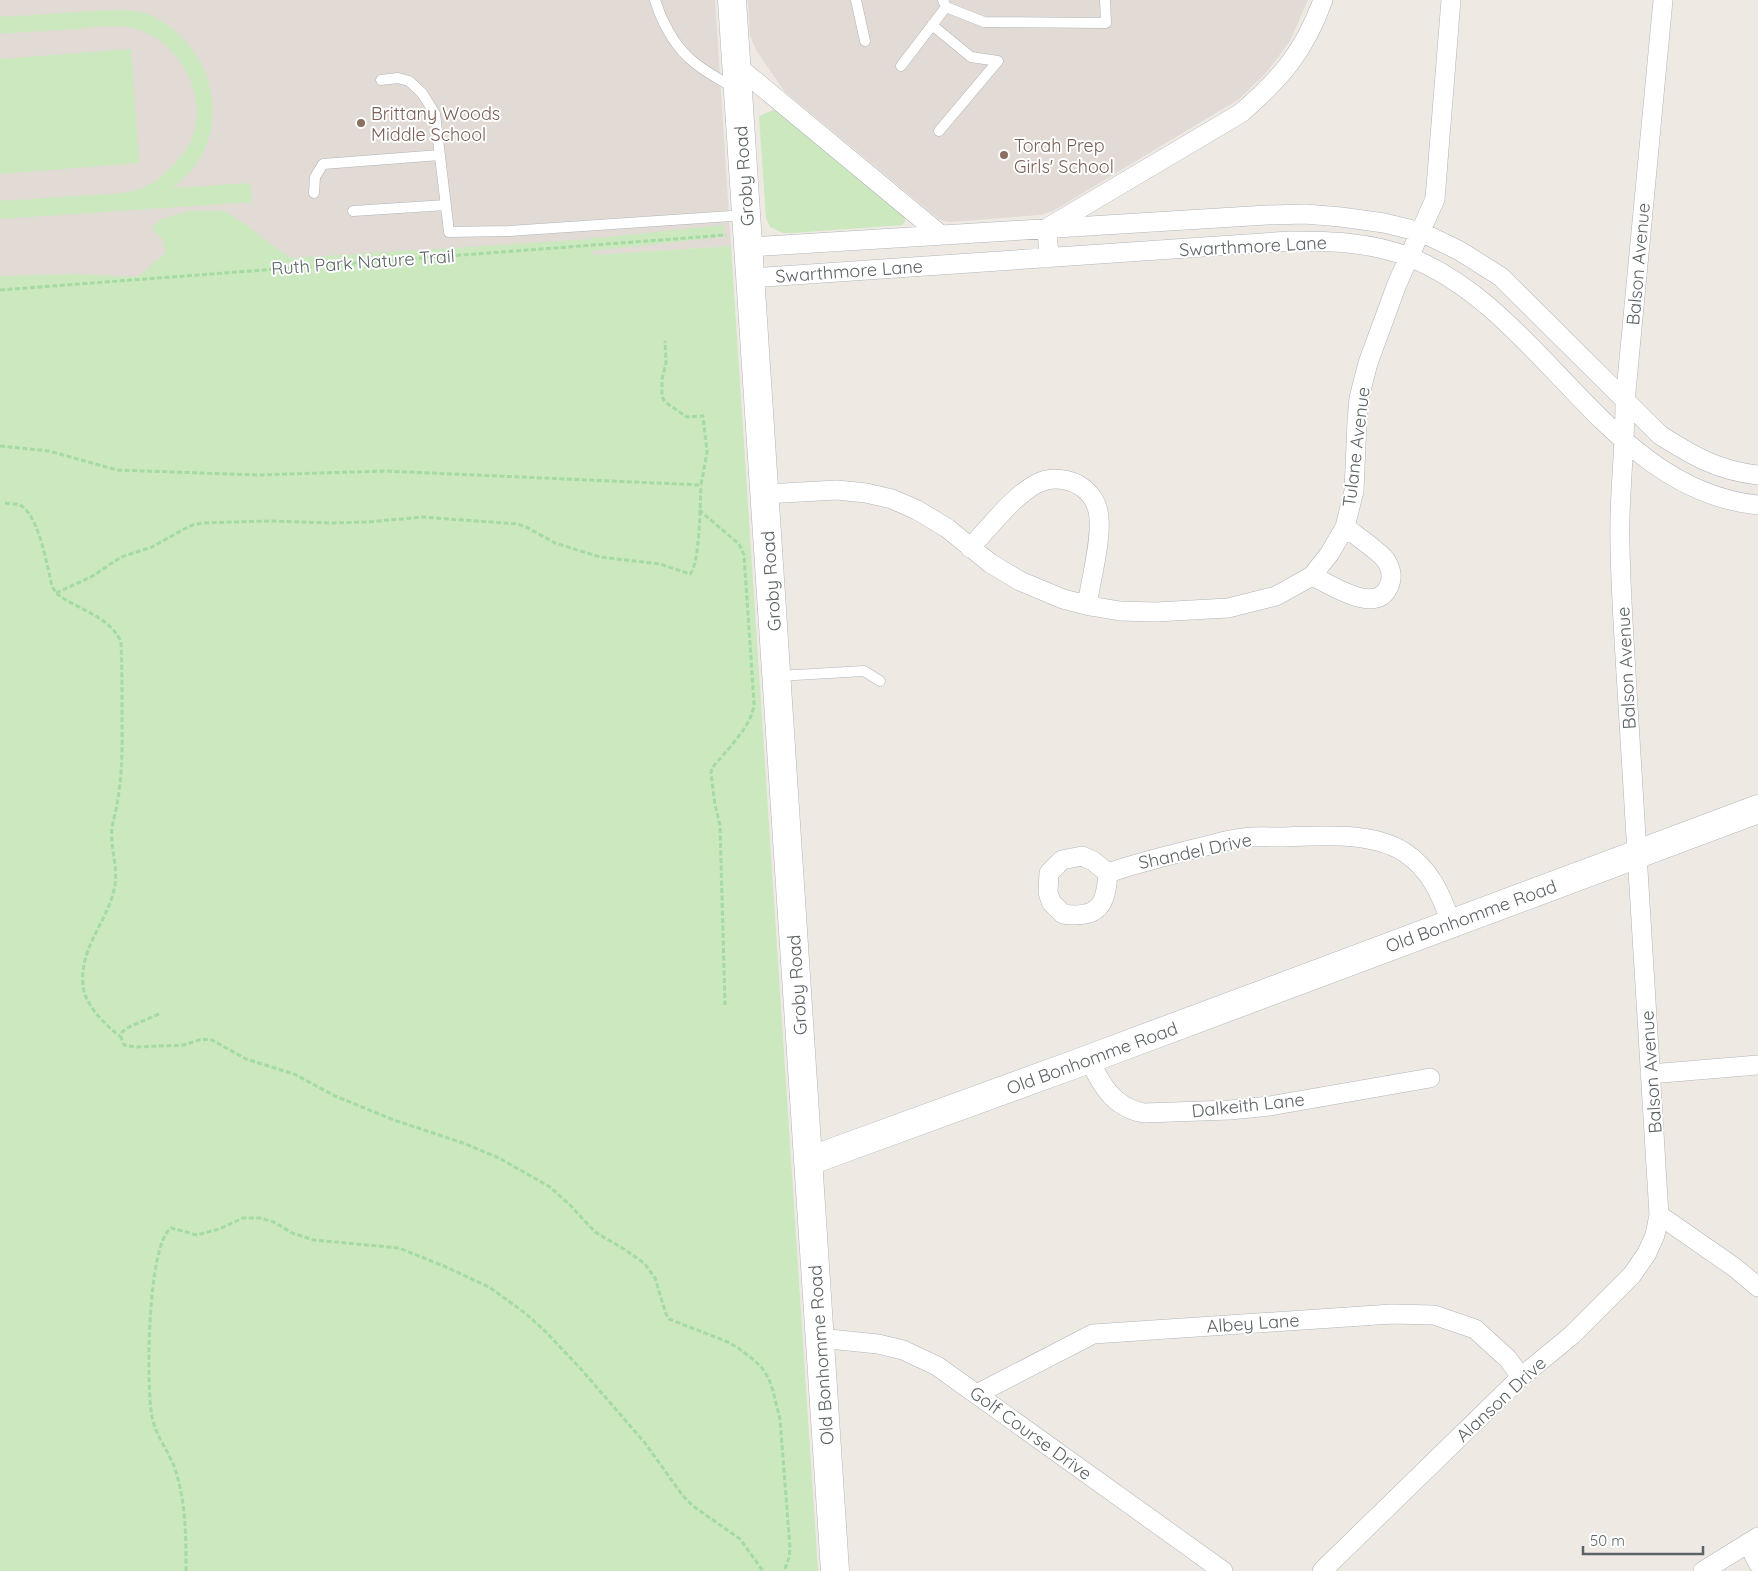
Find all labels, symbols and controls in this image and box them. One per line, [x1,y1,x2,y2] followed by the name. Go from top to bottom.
[371,102,500,146] place label: Brittany Woods Middle School
[355,117,367,129] marker: Brittany Woods Middle School
[729,125,759,227] street label: Groby Road
[1014,134,1114,178] place label: Torah Prep Girls' School
[998,149,1010,161] marker: Torah Prep Girls' School
[1621,202,1655,326] street label: Balson Avenue
[1179,231,1327,261] street label: Swarthmore Lane
[271,244,455,280] street label: Ruth Park Nature Trail
[774,254,924,288] street label: Swarthmore Lane
[1337,386,1375,508] street label: Tulane Avenue
[756,530,786,632] street label: Groby Road
[1611,606,1641,730] street label: Balson Avenue
[1136,828,1254,874] street label: Shandel Drive
[1382,874,1560,958] street label: Old Bonhomme Road
[782,934,812,1036] street label: Groby Road
[1635,1010,1667,1134] street label: Balson Avenue
[1003,1016,1181,1100] street label: Old Bonhomme Road
[1190,1088,1306,1122] street label: Dalkeith Lane
[803,1264,839,1446] street label: Old Bonhomme Road
[1206,1308,1300,1338] street label: Albey Lane
[1451,1351,1551,1447] street label: Alanson Drive
[965,1381,1097,1485] street label: Golf Course Drive
[1583,1524,1703,1556] scale bar
[1590,1531,1625,1550] text: 50 m

